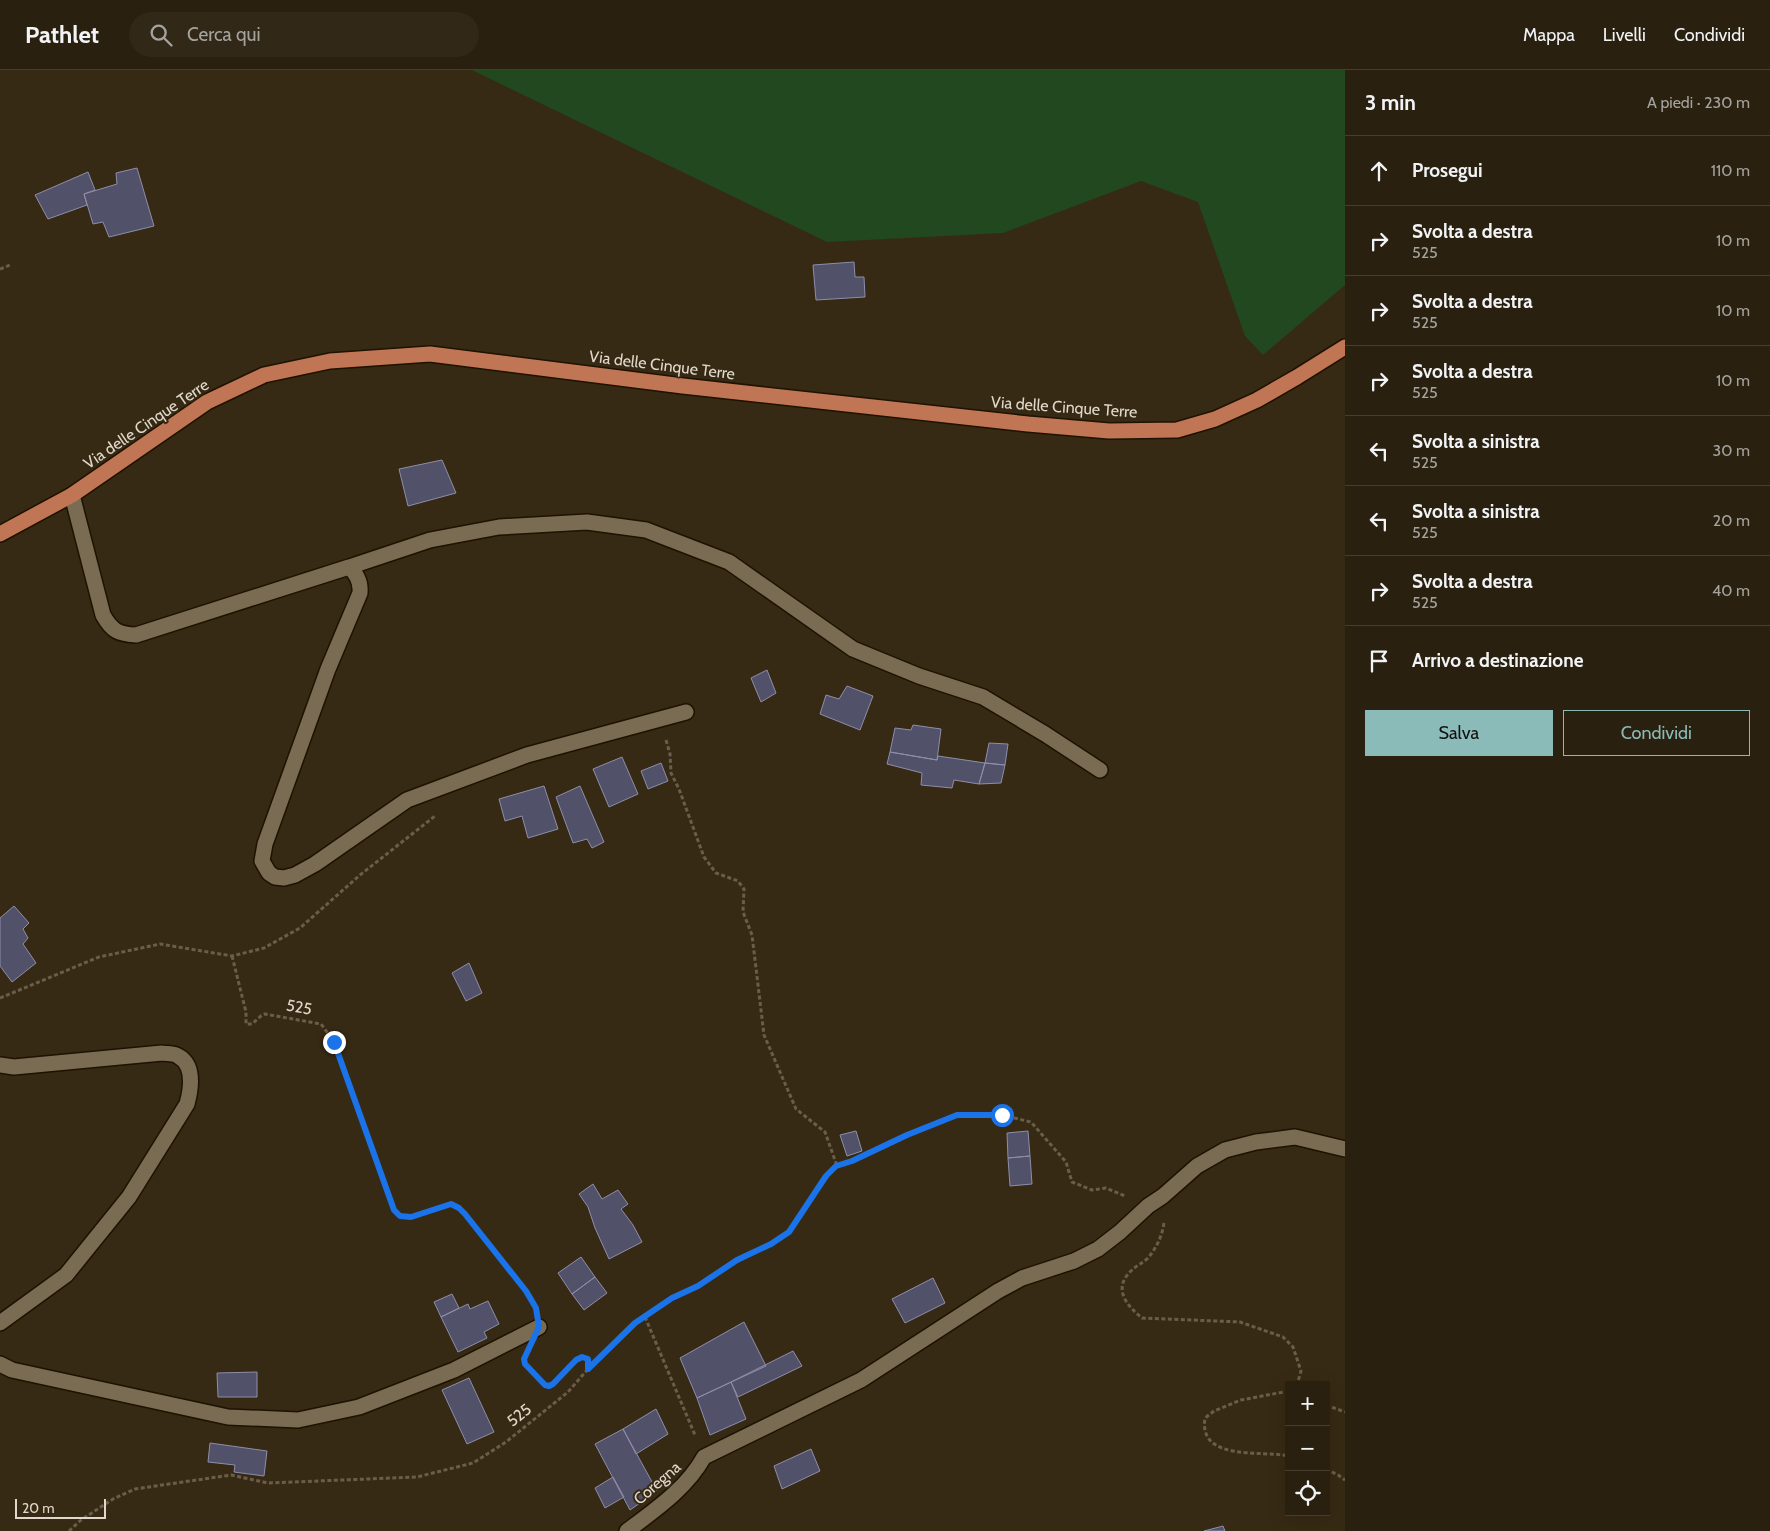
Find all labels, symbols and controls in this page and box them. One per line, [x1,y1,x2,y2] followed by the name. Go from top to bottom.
[129,12,479,57] search box
[25,20,99,49] text: Pathlet
[147,21,175,49] icon: search
[187,23,261,46] text: Cerca qui
[1523,24,1575,46] text: Mappa
[1603,24,1646,46] text: Livelli
[1674,24,1745,46] text: Condividi
[1365,90,1416,115] text: 3 min
[1647,93,1750,112] text: A piedi · 230 m
[1365,157,1393,185] icon: ahead
[1412,159,1483,182] text: Prosegui
[1711,161,1750,180] text: 110 m
[1412,220,1533,243] text: Svolta a destra
[1365,227,1393,255] icon: right
[1716,231,1750,250] text: 10 m
[1412,243,1438,262] text: 525
[1412,290,1533,313] text: Svolta a destra
[1365,297,1393,325] icon: right
[1716,301,1750,320] text: 10 m
[1412,313,1438,332] text: 525
[588,347,736,383] street label: Via delle Cinque Terre
[1412,360,1533,383] text: Svolta a destra
[1365,367,1393,395] icon: right
[1716,371,1750,390] text: 10 m
[80,375,212,473] street label: Via delle Cinque Terre
[1412,383,1438,402] text: 525
[990,392,1138,422] street label: Via delle Cinque Terre
[1412,430,1540,453] text: Svolta a sinistra
[1365,437,1393,465] icon: left
[1713,441,1750,460] text: 30 m
[1412,453,1438,472] text: 525
[1412,500,1540,523] text: Svolta a sinistra
[1365,507,1393,535] icon: left
[1713,511,1750,530] text: 20 m
[1412,523,1438,542] text: 525
[1412,570,1533,593] text: Svolta a destra
[1365,577,1393,605] icon: right
[1712,581,1750,600] text: 40 m
[1412,593,1438,612] text: 525
[1365,647,1393,675] icon: arrive
[1412,649,1583,672] text: Arrivo a destinazione
[1365,710,1553,756] button: Salva
[1563,710,1750,756] button: Condividi
[285,995,313,1019] street label: 525
[323,1031,346,1054] route end
[991,1104,1014,1127] route start
[1285,1381,1330,1516] map controls
[1285,1381,1330,1426] button: +
[503,1400,535,1430] street label: 525
[1285,1426,1330,1471] button: −
[630,1457,685,1509] street label: Coregna
[1285,1471,1330,1516] button: locate
[15,1496,106,1519] scale bar
[22,1499,55,1517] text: 20 m

